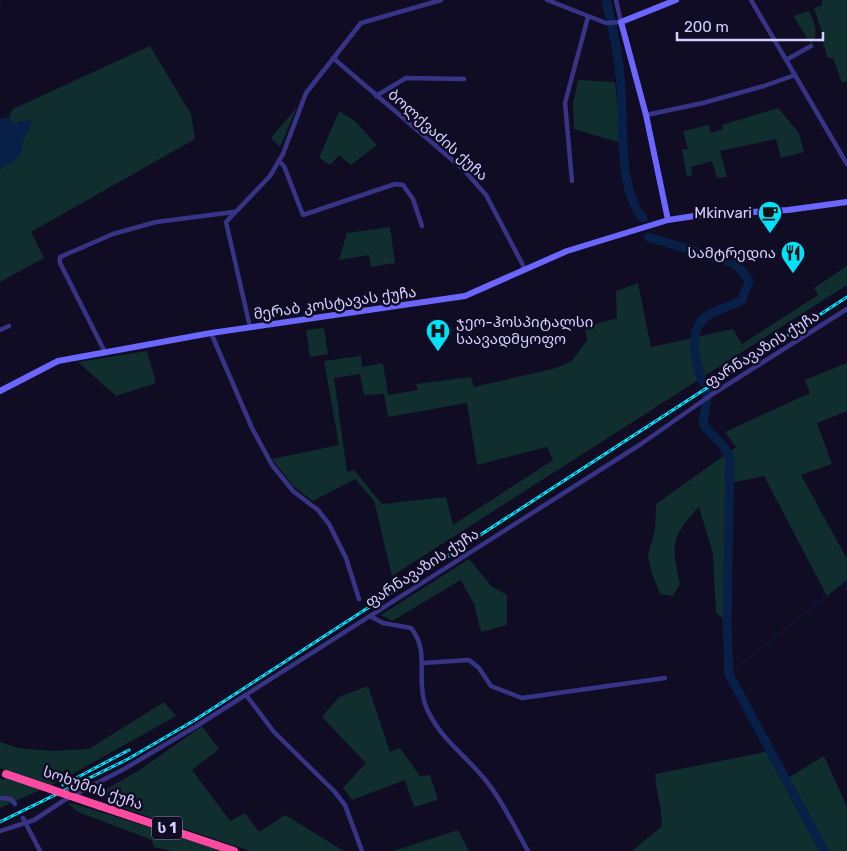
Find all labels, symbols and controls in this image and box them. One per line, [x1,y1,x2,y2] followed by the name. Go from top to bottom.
[677,10,823,42] scale bar
[684,18,729,36] text: 200 m
[384,85,492,185] street label: ბოლქვაძის ქუჩა
[757,200,783,234] cafe icon: Mkinvari
[694,204,752,222] place label: Mkinvari
[780,240,806,274] restaurant icon: სამტრედია
[687,244,776,262] place label: სამტრედია
[252,283,418,323] street label: მერაბ კოსტავას ქუჩა
[701,306,823,392] street label: ფარნავაზის ქუჩა
[456,313,593,348] place label: ჯეო-ჰოსპიტალსი საავადმყოფო
[425,318,451,352] hospital icon: ჯეო-ჰოსპიტალსი საავადმყოფო
[362,525,482,611] street label: ფარნავაზის ქუჩა
[41,762,145,814] street label: სოხუმის ქუჩა
[152,816,182,840] road number: ს 1

